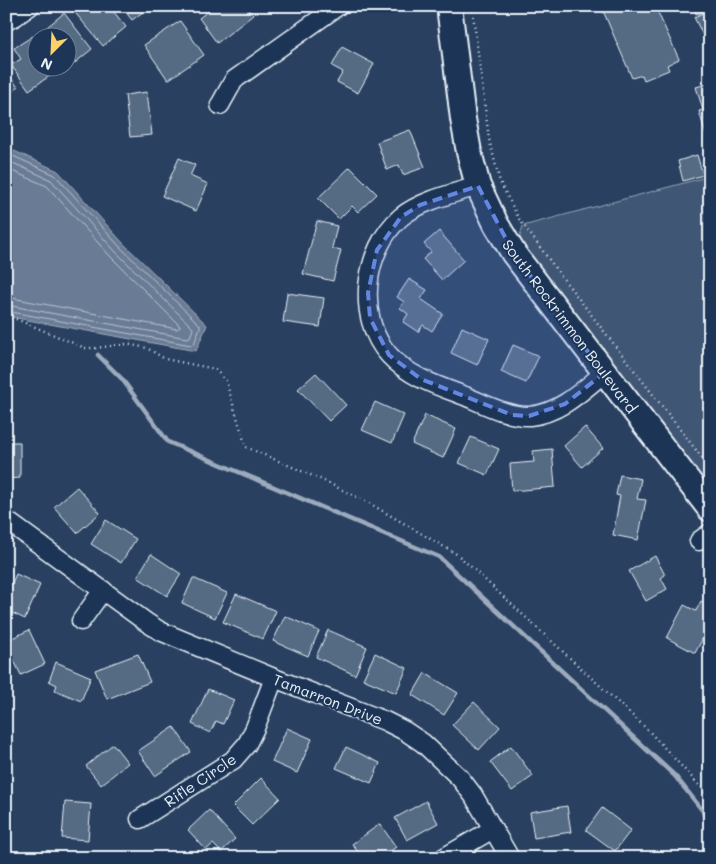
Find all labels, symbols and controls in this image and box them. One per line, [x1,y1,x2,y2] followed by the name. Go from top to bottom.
[28,28,78,78] north arrow
[38,53,55,75] text: N
[498,235,642,417] street label: South Rockrimmon Boulevard
[270,669,386,729] street label: Tamarron Drive
[160,749,240,811] street label: Rifle Circle

